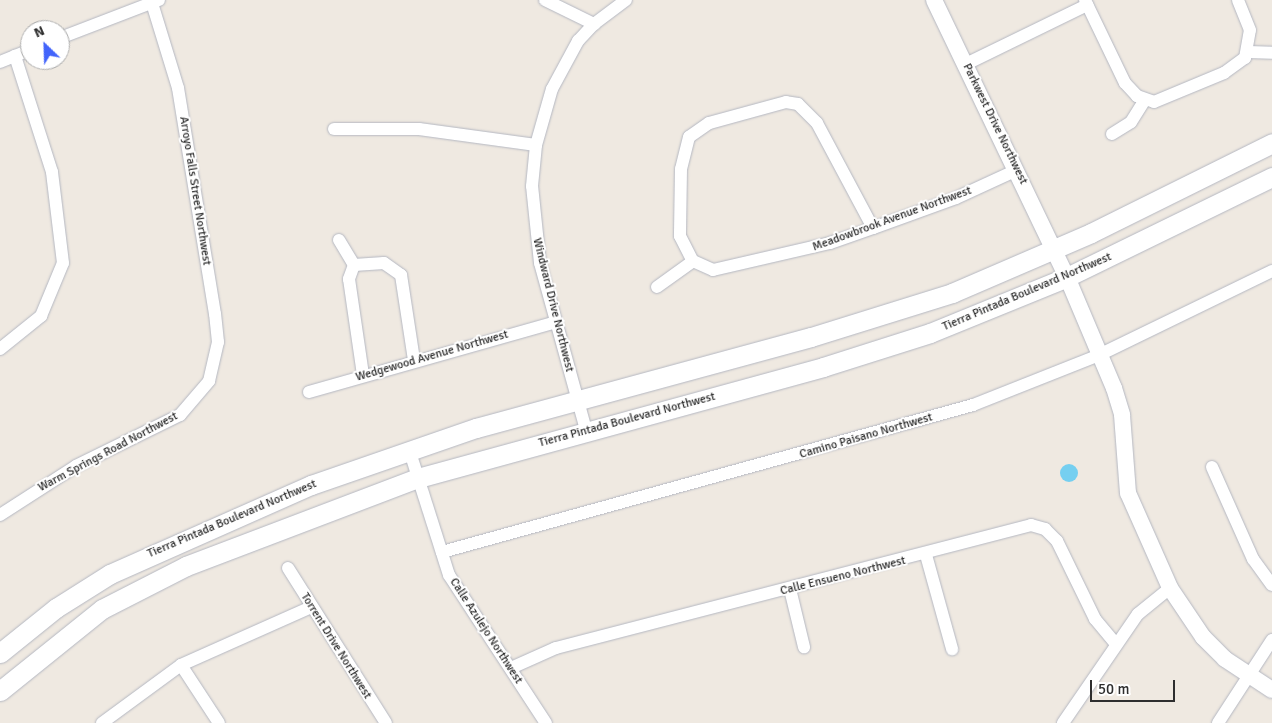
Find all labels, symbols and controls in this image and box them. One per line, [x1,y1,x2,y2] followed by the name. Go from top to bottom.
[20,20,70,70] north arrow
[31,22,47,42] text: N
[959,61,1031,187] street label: Parkwest Drive Northwest
[176,116,214,266] street label: Arroyo Falls Street Northwest
[810,183,974,255] street label: Meadowbrook Avenue Northwest
[529,237,577,373] street label: Windward Drive Northwest
[940,250,1114,334] street label: Tierra Pintada Boulevard Northwest
[354,327,510,385] street label: Wedgewood Avenue Northwest
[537,389,717,451] street label: Tierra Pintada Boulevard Northwest
[36,409,180,495] street label: Warm Springs Road Northwest
[798,410,934,462] street label: Camino Paisano Northwest
[145,477,319,561] street label: Tierra Pintada Boulevard Northwest
[779,553,907,599] street label: Calle Ensueno Northwest
[446,575,526,687] street label: Calle Azulejo Northwest
[298,590,374,702] street label: Torrent Drive Northwest
[1092,670,1177,702] scale bar
[1098,680,1129,698] text: 50 m

